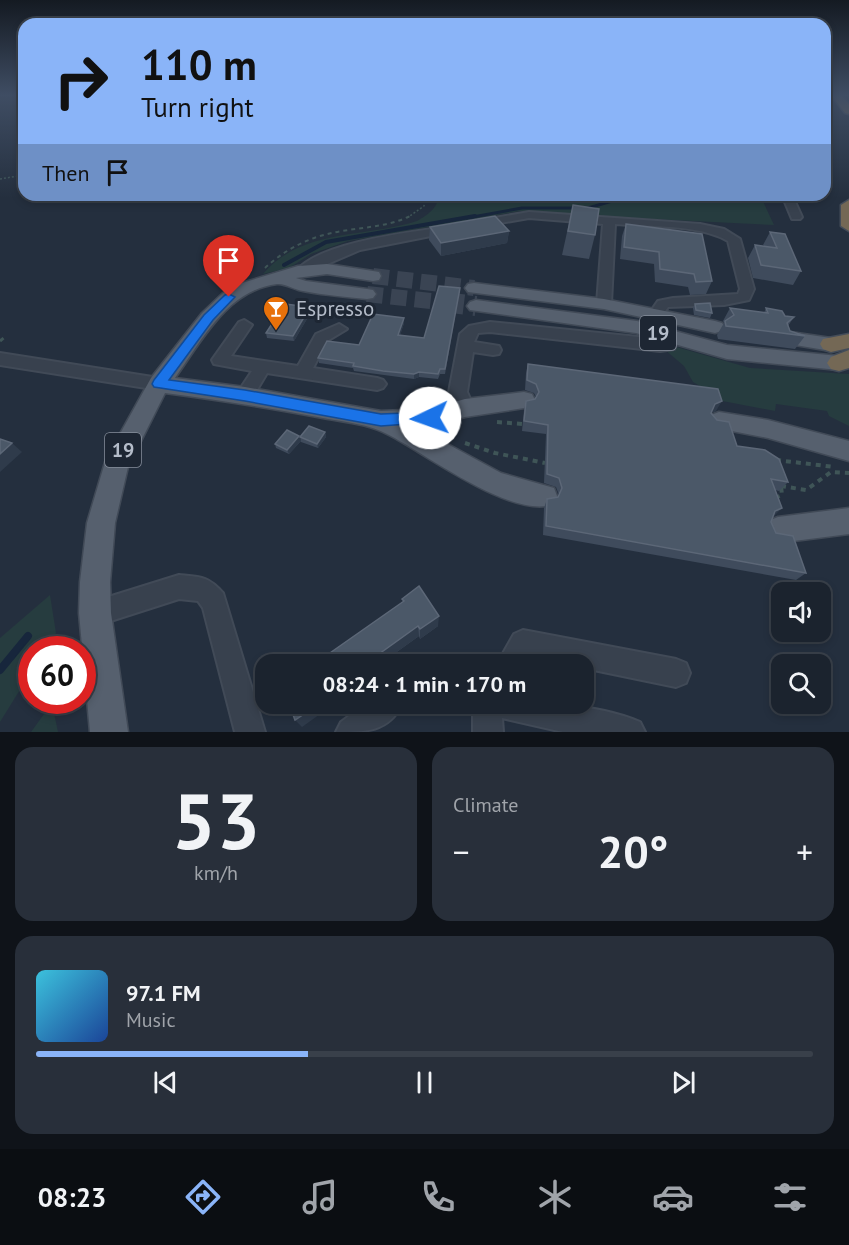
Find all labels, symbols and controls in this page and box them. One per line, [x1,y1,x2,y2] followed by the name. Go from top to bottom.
[141,37,257,92] text: 110 m
[42,42,120,120] icon: right
[141,90,254,124] text: Turn right
[101,156,134,189] icon: arrive
[42,159,89,187] text: Then
[203,235,254,297] pin
[212,244,245,277] icon: arrive
[261,294,291,332] bar icon: Espresso
[296,295,374,322] place label: Espresso
[640,316,676,350] road number: 19
[398,386,462,450] position arrow
[105,433,141,467] road number: 19
[771,582,831,714] map controls
[771,582,831,642] button: sound
[18,636,96,714] speed limit sign: 60
[771,654,831,714] button: search
[323,670,526,698] text: 08:24 · 1 min · 170 m
[172,770,260,871] text: 53
[453,792,519,818] text: Climate
[598,822,668,880] text: 20°
[453,830,470,873] text: −
[796,830,813,873] text: +
[194,860,238,886] text: km/h
[126,979,201,1007] text: 97.1 FM
[126,1007,175,1033] text: Music
[149,1066,182,1099] icon: previous
[408,1066,441,1099] icon: pause
[667,1066,700,1099] icon: next
[182,1176,224,1218] icon: directions
[299,1176,341,1218] icon: music
[417,1176,459,1218] icon: phone
[534,1176,576,1218] icon: climate
[652,1176,694,1218] icon: car
[769,1176,811,1218] icon: filters
[38,1180,106,1214] text: 08:23

